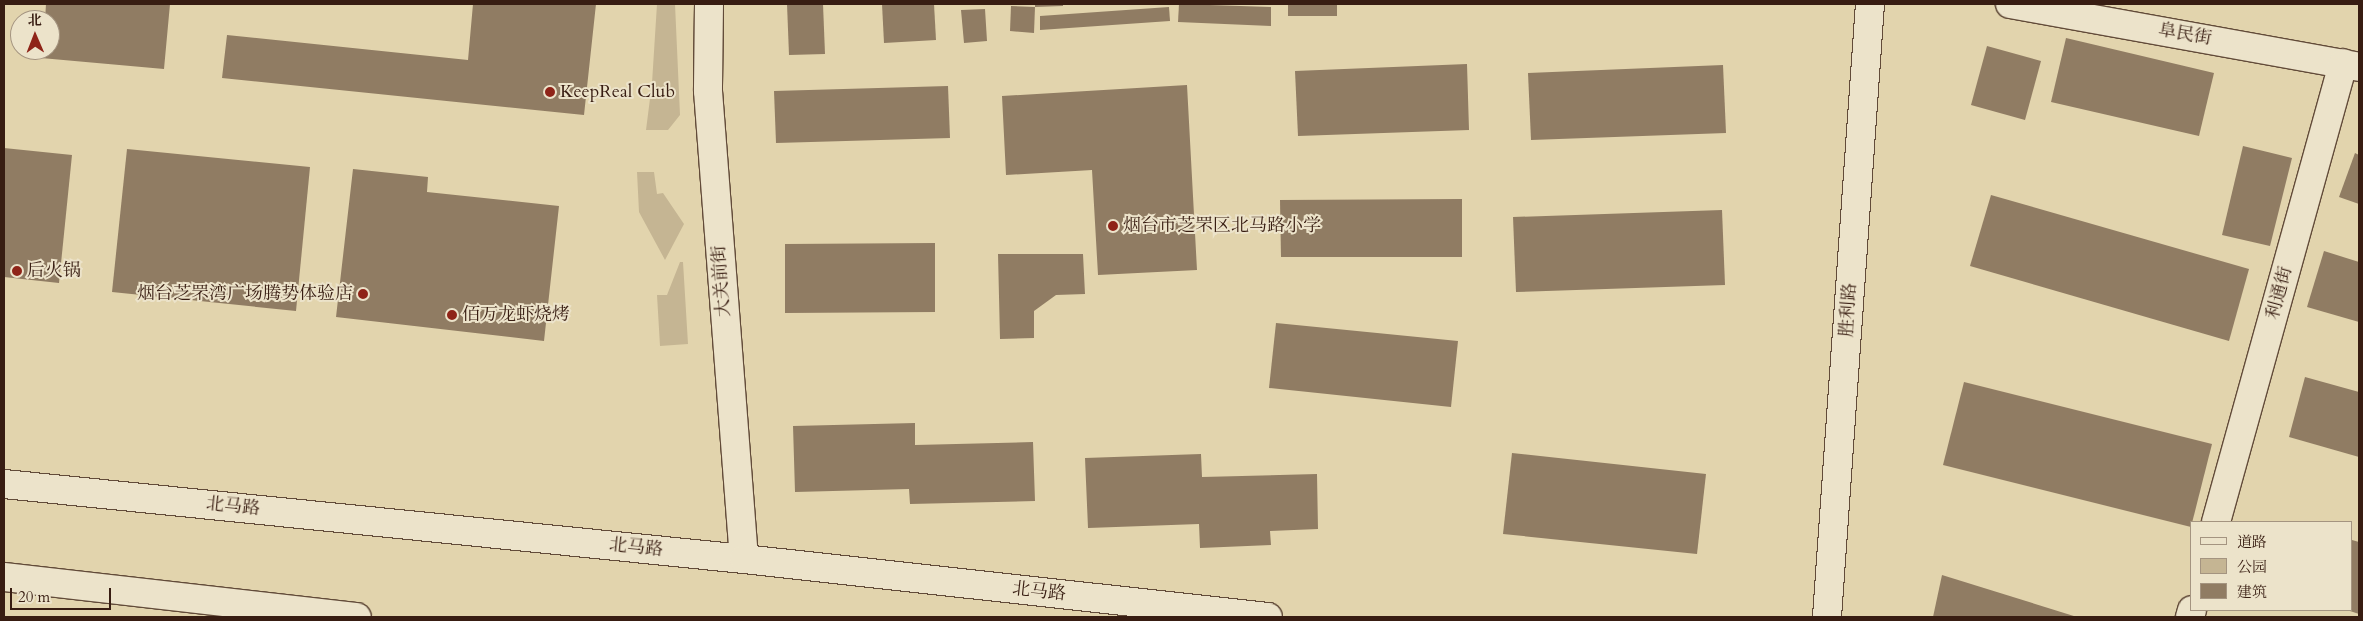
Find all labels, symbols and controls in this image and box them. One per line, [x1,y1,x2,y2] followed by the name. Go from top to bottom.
[10,10,60,60] north arrow
[28,11,42,30] text: 北
[2157,20,2213,50] street label: 阜民街
[560,81,675,103] place label: KeepReal Club
[544,86,556,98] marker: KeepReal Club
[1123,215,1321,237] place label: 烟台市芝罘区北马路小学
[1107,220,1119,232] marker: 烟台市芝罘区北马路小学
[709,244,735,318] street label: 大关前街
[27,260,81,282] place label: 后火锅
[2263,264,2297,322] street label: 利通街
[11,265,23,277] marker: 后火锅
[1836,282,1862,338] street label: 胜利路
[137,283,353,305] place label: 烟台芝罘湾广场腾势体验店
[357,288,369,300] marker: 烟台芝罘湾广场腾势体验店
[462,304,570,326] place label: 佰万龙虾烧烤
[446,309,458,321] marker: 佰万龙虾烧烤
[205,493,261,521] street label: 北马路
[2190,521,2353,611] legend
[2237,532,2267,552] text: 道路
[608,534,664,562] street label: 北马路
[2237,557,2267,577] text: 公园
[12,578,114,610] scale bar
[1011,578,1067,606] street label: 北马路
[2237,582,2267,602] text: 建筑
[18,587,50,607] text: 20 m

